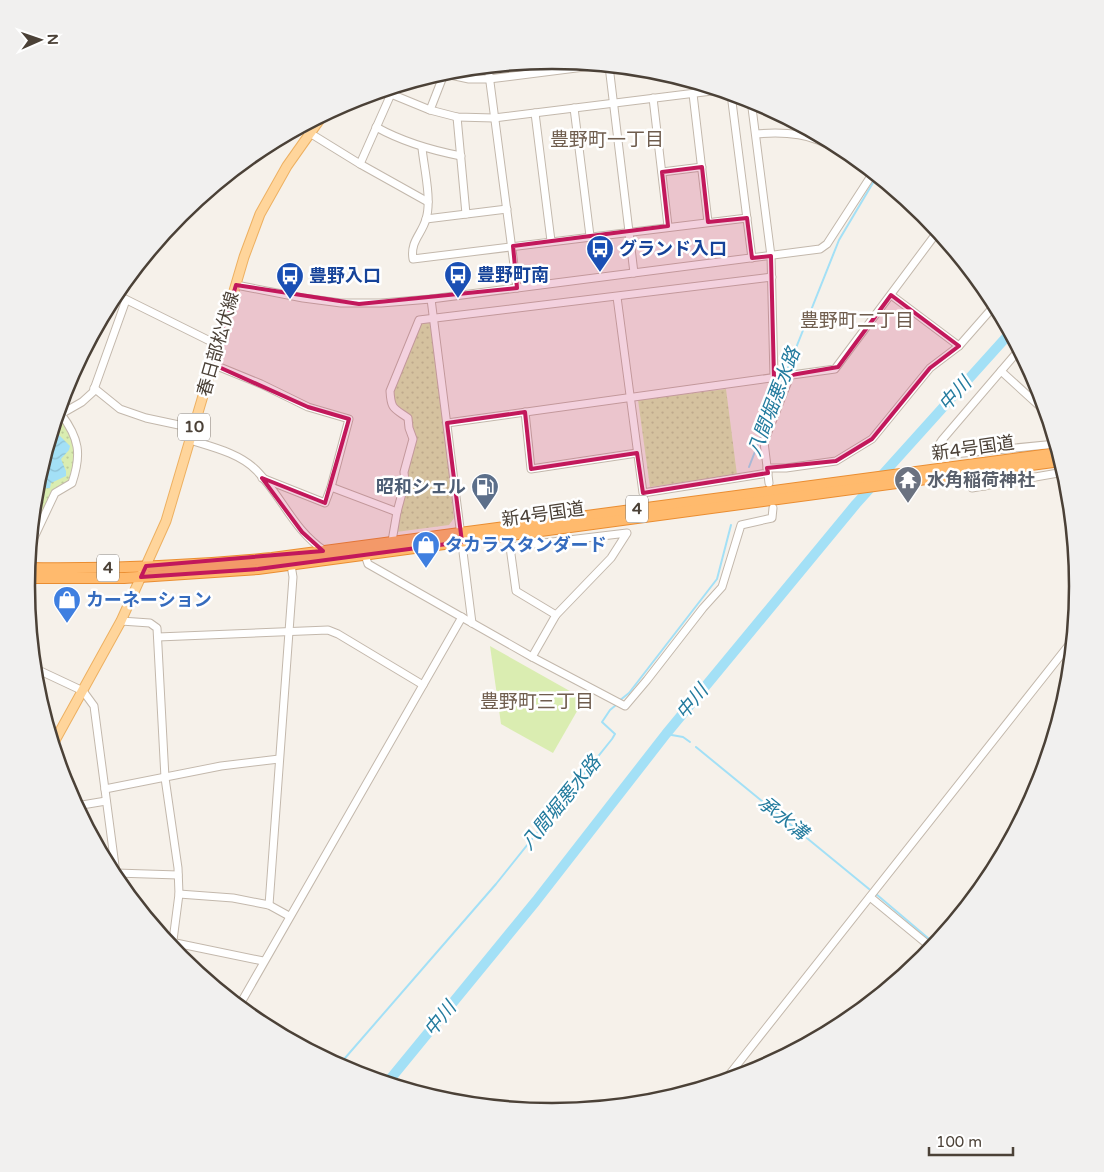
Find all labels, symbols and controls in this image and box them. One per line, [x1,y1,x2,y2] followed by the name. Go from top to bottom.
[15,15,65,65] north arrow
[44,34,61,45] text: N
[550,129,664,151] district label: 豊野町一丁目
[585,234,615,273] bus stop icon: グランド入口
[619,238,727,260] place label: グランド入口
[443,260,473,299] bus stop icon: 豊野町南
[275,261,305,300] bus stop icon: 豊野入口
[477,264,549,286] place label: 豊野町南
[309,265,381,287] place label: 豊野入口
[193,289,243,399] street label: 春日部松伏線
[800,310,914,332] district label: 豊野町二丁目
[743,343,805,459] water label: 八間堀悪水路
[934,371,977,415] water label: 中川
[178,414,210,441] road number: 10
[930,431,1016,465] street label: 新4号国道
[893,465,923,504] temple icon: 水角稲荷神社
[927,469,1035,491] place label: 水角稲荷神社
[470,472,500,511] fuel station icon: 昭和シェル
[376,476,466,498] place label: 昭和シェル
[626,496,648,522] road number: 4
[500,497,586,531] street label: 新4号国道
[411,530,441,569] shop icon: タカラスタンダード
[445,534,607,556] place label: タカラスタンダード
[97,554,119,582] road number: 4
[52,585,82,624] shop icon: カーネーション
[86,589,212,611] place label: カーネーション
[671,679,714,724] water label: 中川
[480,691,594,713] district label: 豊野町三丁目
[517,750,607,854] water label: 八間堀悪水路
[754,792,814,846] water label: 承水溝
[419,996,462,1041] water label: 中川
[929,1124,1013,1156] scale bar
[936,1133,982,1151] text: 100 m

